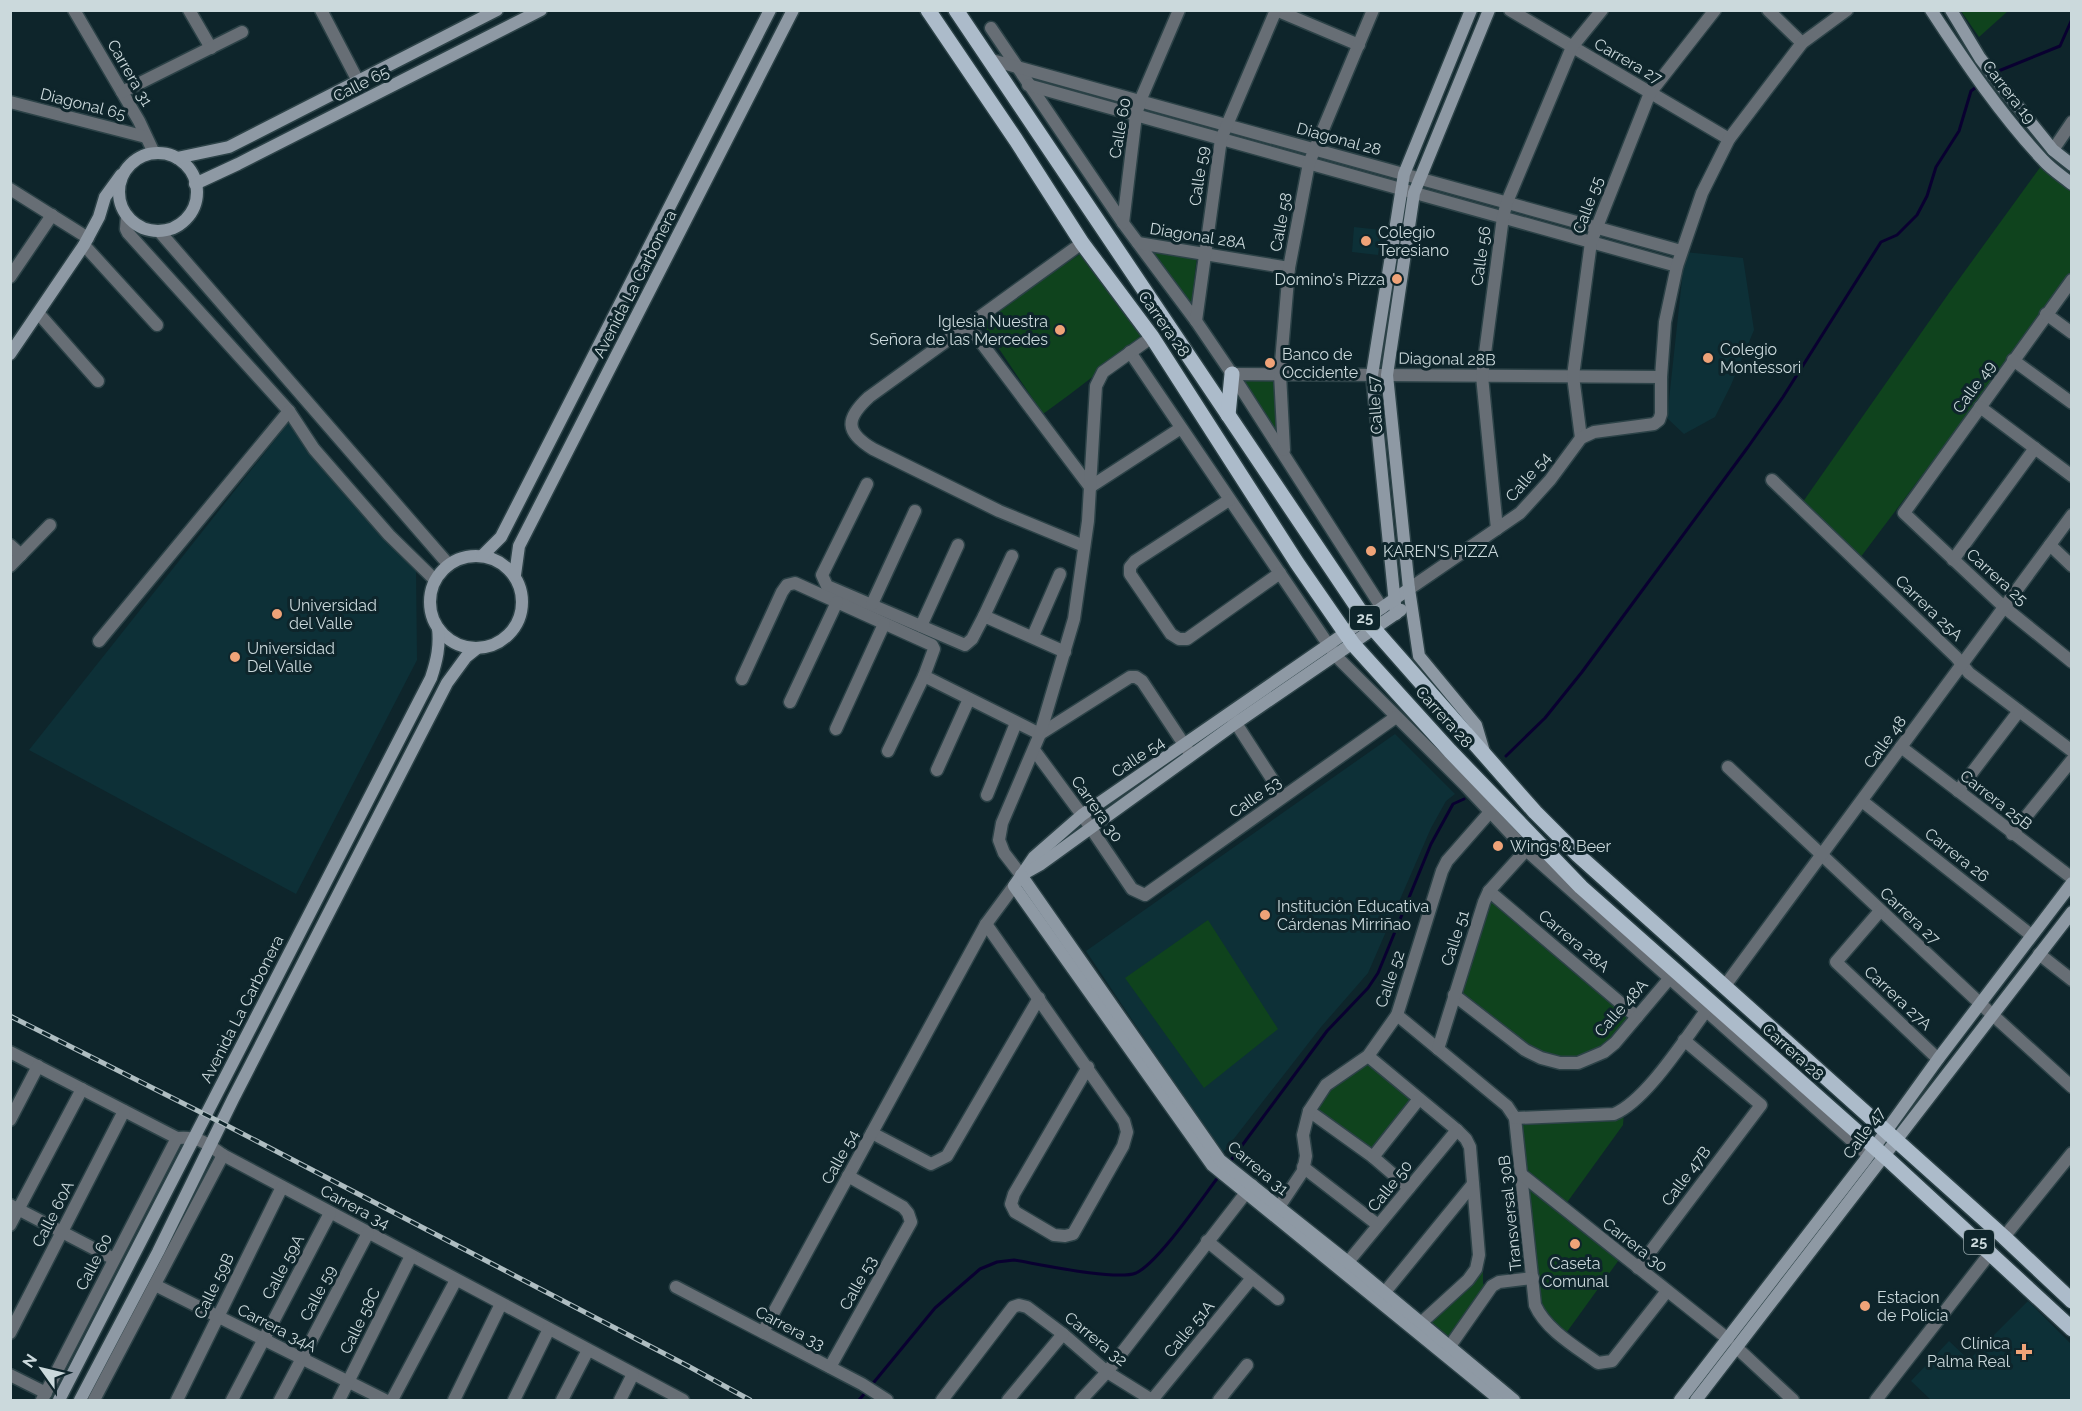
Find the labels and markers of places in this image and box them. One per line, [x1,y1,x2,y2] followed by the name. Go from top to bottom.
[1378,223,1449,260] place label: Colegio Teresiano
[1359,234,1373,248] marker: Colegio Teresiano
[1275,270,1385,289] place label: Domino's Pizza
[1390,272,1404,286] marker: Domino's Pizza
[870,312,1048,349] place label: Iglesia Nuestra Señora de las Mercedes
[1053,323,1067,337] marker: Iglesia Nuestra Señora de las Mercedes
[1720,340,1801,377] place label: Colegio Montessori
[1282,345,1358,382] place label: Banco de Occidente
[1701,351,1715,365] marker: Colegio Montessori
[1263,356,1277,370] marker: Banco de Occidente
[1383,542,1499,561] place label: KAREN'S PIZZA
[1364,544,1378,558] marker: KAREN'S PIZZA
[289,596,377,633] place label: Universidad del Valle
[270,607,284,621] marker: Universidad del Valle
[247,639,335,676] place label: Universidad Del Valle
[228,650,242,664] marker: Universidad Del Valle
[1510,837,1611,856] place label: Wings & Beer
[1491,839,1505,853] marker: Wings & Beer
[1277,897,1429,934] place label: Institución Educativa Cárdenas Mirriñao
[1258,908,1272,922] marker: Institución Educativa Cárdenas Mirriñao
[1568,1237,1582,1251] marker: Caseta Comunal
[1541,1254,1609,1291] place label: Caseta Comunal
[1877,1288,1949,1325] place label: Estacion de Policia
[1858,1299,1872,1313] marker: Estacion de Policia
[1927,1334,2011,1371] place label: Clínica Palma Real
[2015,1343,2033,1361] marker: Clínica Palma Real

